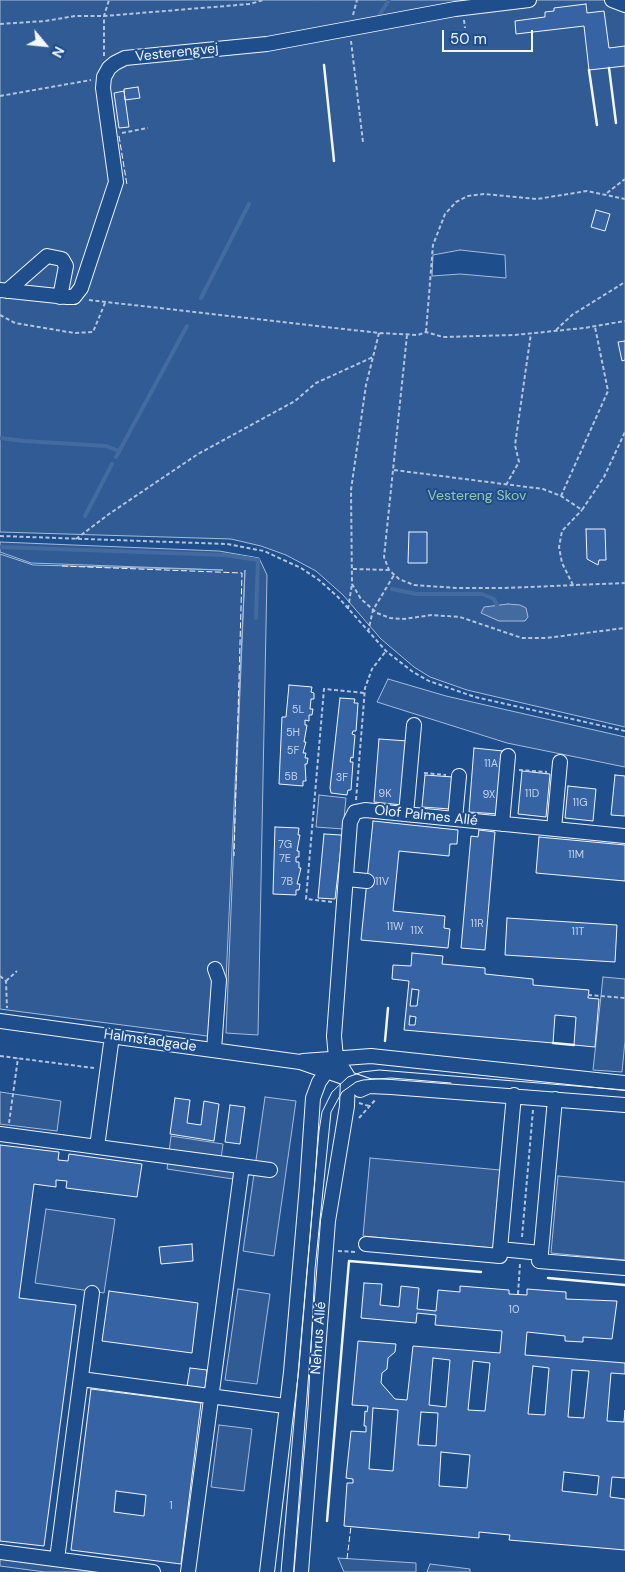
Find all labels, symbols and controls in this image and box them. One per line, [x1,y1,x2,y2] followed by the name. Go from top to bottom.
[20,20,70,70] north arrow
[445,20,536,52] scale bar
[450,29,487,49] text: 50 m
[135,40,219,66] street label: Vesterengvej
[48,43,69,61] text: N
[428,488,526,504] park label: Vestereng Skov
[292,703,304,717] house number: 5L
[286,726,300,740] house number: 5H
[287,744,299,758] house number: 5F
[484,757,498,771] house number: 11A
[284,770,298,784] house number: 5B
[336,771,348,785] house number: 3F
[378,787,392,801] house number: 9K
[525,787,539,801] house number: 11D
[483,788,495,802] house number: 9X
[572,796,588,810] house number: 11G
[373,802,479,830] street label: Olof Palmes Allé
[278,838,292,852] house number: 7G
[568,848,584,862] house number: 11M
[279,852,291,866] house number: 7E
[281,875,293,889] house number: 7B
[375,875,389,889] house number: 11V
[470,917,484,931] house number: 11R
[386,920,404,934] house number: 11W
[410,924,424,938] house number: 11X
[571,925,585,939] house number: 11T
[103,1026,197,1056] street label: Halmstadgade
[308,1301,330,1375] street label: Nehrus Allé
[509,1303,519,1317] house number: 10
[169,1499,173,1513] house number: 1

